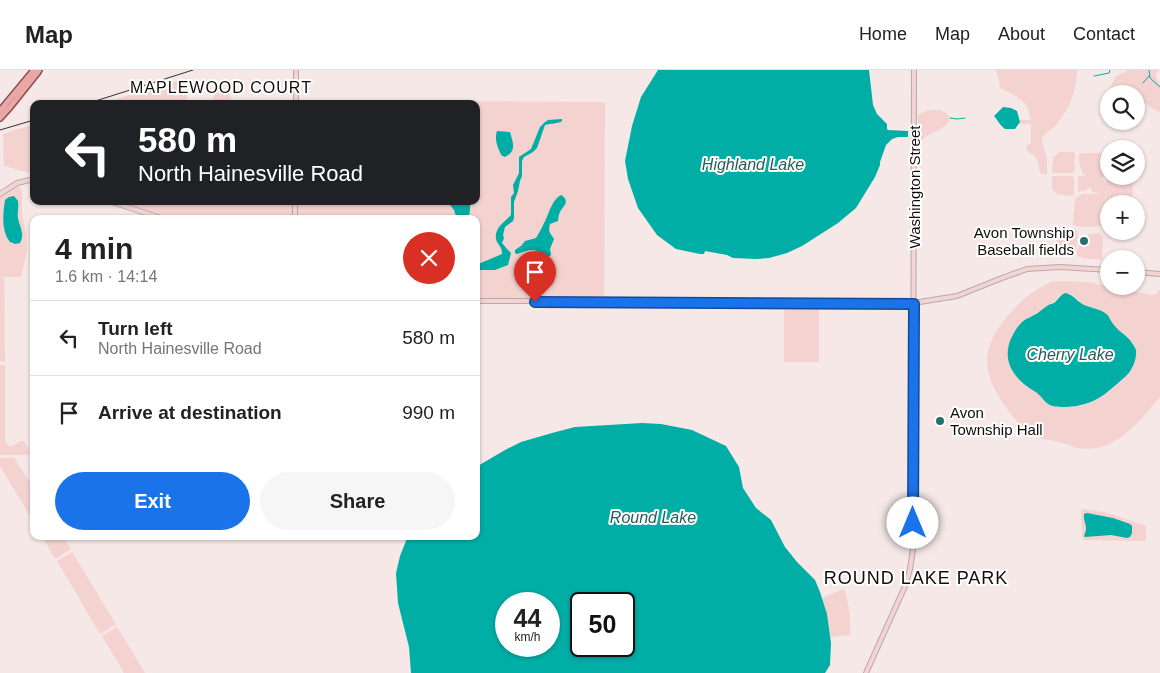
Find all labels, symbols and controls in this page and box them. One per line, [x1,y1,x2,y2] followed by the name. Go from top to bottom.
[25,21,73,48] text: Map
[859,24,907,44] text: Home
[935,24,970,44] text: Map
[998,24,1045,44] text: About
[1073,24,1135,44] text: Contact
[130,79,312,96] district label: MAPLEWOOD COURT
[1100,85,1145,295] map controls
[1100,85,1145,130] button: search
[55,120,120,185] icon: left
[138,120,237,159] text: 580 m
[906,125,923,248] street label: Washington Street
[1100,140,1145,185] button: layers
[702,156,804,173] water label: Highland Lake
[138,161,363,186] text: North Hainesville Road
[1100,195,1145,240] button: +
[974,224,1074,258] place label: Avon Township Baseball fields
[55,232,133,265] text: 4 min
[403,232,455,284] button: close
[1078,235,1090,247] marker: Avon Township Baseball fields
[1100,250,1145,295] button: −
[514,251,556,302] pin
[521,258,549,286] icon: arrive
[55,268,157,285] text: 1.6 km · 14:14
[98,318,173,339] text: Turn left
[55,324,83,352] icon: left
[402,327,455,348] text: 580 m
[98,340,262,357] text: North Hainesville Road
[1026,346,1114,363] water label: Cherry Lake
[55,399,83,427] icon: arrive
[98,402,282,423] text: Arrive at destination
[402,402,455,423] text: 990 m
[950,404,1043,438] place label: Avon Township Hall
[934,415,946,427] marker: Avon Township Hall
[55,472,250,530] button: Exit
[260,472,455,530] button: Share
[886,496,938,548] position arrow
[610,509,696,526] water label: Round Lake
[824,568,1008,588] district label: ROUND LAKE PARK
[570,592,635,657] speed limit sign: 50
[514,604,541,632] text: 44
[514,630,541,644] text: km/h

